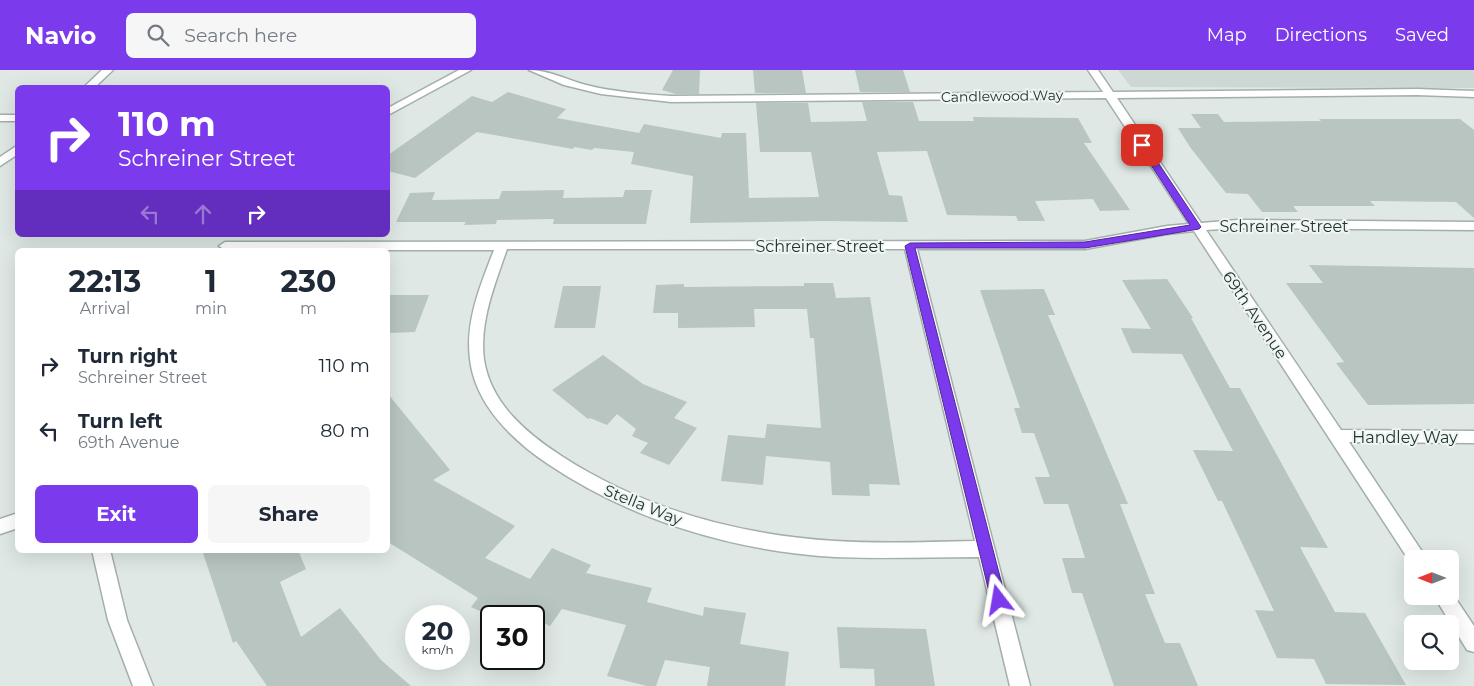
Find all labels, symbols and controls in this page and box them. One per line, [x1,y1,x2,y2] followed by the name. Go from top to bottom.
[126,13,476,58] search box
[25,21,96,50] text: Navio
[144,21,172,49] icon: search
[184,24,297,47] text: Search here
[1207,24,1247,46] text: Map
[1275,24,1367,46] text: Directions
[1395,24,1449,46] text: Saved
[941,86,1064,106] street label: Candlewood Way
[118,102,216,145] text: 110 m
[35,105,100,170] icon: right
[1121,124,1163,166] pin
[1128,131,1156,159] icon: arrive
[118,145,296,172] text: Schreiner Street
[136,200,164,228] icon: left
[189,200,217,228] icon: ahead
[242,200,270,228] icon: right
[1219,217,1349,236] street label: Schreiner Street
[755,237,885,256] street label: Schreiner Street
[69,263,141,300] text: 22:13
[205,263,217,300] text: 1
[281,263,336,300] text: 230
[1219,268,1291,362] street label: 69th Avenue
[80,299,130,318] text: Arrival
[195,299,227,318] text: min
[300,299,317,318] text: m
[78,345,178,368] text: Turn right
[35,352,63,380] icon: right
[319,354,370,377] text: 110 m
[78,368,207,387] text: Schreiner Street
[78,410,163,433] text: Turn left
[35,417,63,445] icon: left
[320,419,370,442] text: 80 m
[1352,428,1458,447] street label: Handley Way
[78,433,180,452] text: 69th Avenue
[601,481,685,529] street label: Stella Way
[35,485,198,543] button: Exit
[208,485,370,543] button: Share
[1404,550,1459,605] north arrow
[1404,550,1459,670] map controls
[972,573,1024,625] position arrow
[480,605,545,670] speed limit sign: 30
[1404,615,1459,670] button: search
[422,616,453,646] text: 20
[421,642,454,657] text: km/h

